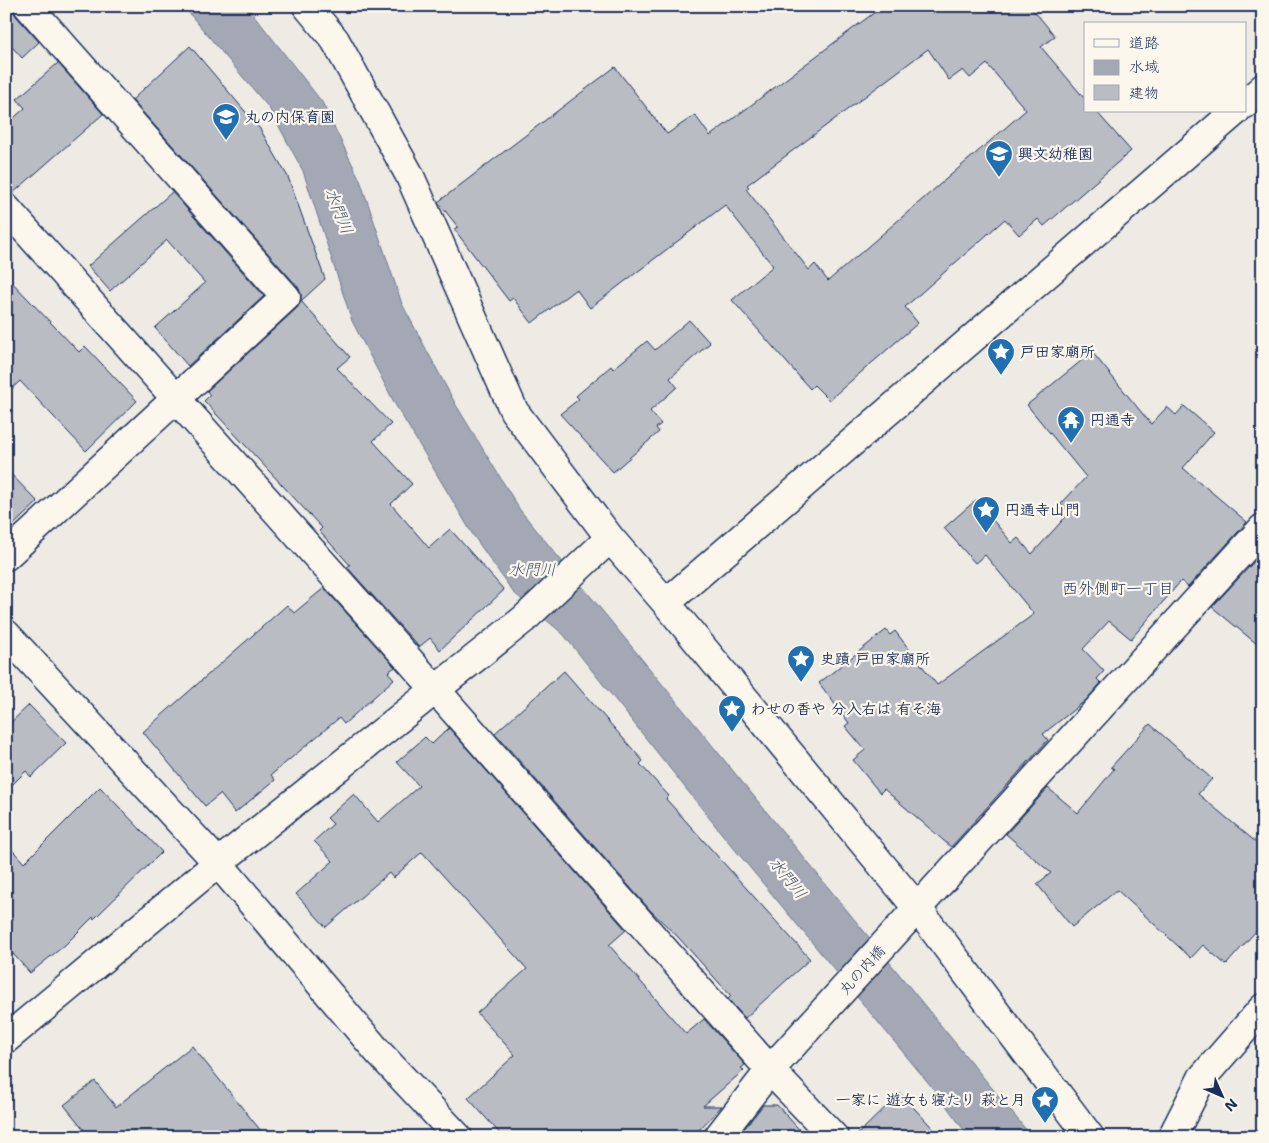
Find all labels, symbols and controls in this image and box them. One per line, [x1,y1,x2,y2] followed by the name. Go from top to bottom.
[1084,22,1246,112] legend
[1129,33,1159,53] text: 道路
[1129,57,1159,77] text: 水域
[1129,83,1159,103] text: 建物
[211,102,241,141] school or university icon: 丸の内保育園
[245,107,335,127] place label: 丸の内保育園
[984,139,1014,178] school or university icon: 興文幼稚園
[1018,144,1093,164] place label: 興文幼稚園
[320,185,358,237] water label: 水門川
[986,337,1016,376] place icon: 戸田家廟所
[1020,342,1095,362] place label: 戸田家廟所
[1056,405,1086,444] temple icon: 円通寺
[1090,410,1135,430] place label: 円通寺
[971,495,1001,534] place icon: 円通寺山門
[1005,500,1080,520] place label: 円通寺山門
[508,559,556,580] water label: 水門川
[1062,578,1174,599] district label: 西外側町一丁目
[786,644,816,683] place icon: 史蹟 戸田家廟所
[820,649,930,669] place label: 史蹟 戸田家廟所
[717,694,747,733] place icon: わせの香や 分入右は 有そ海
[751,699,941,719] place label: わせの香や 分入右は 有そ海
[765,853,811,903] water label: 水門川
[834,941,890,999] street label: 丸の内橋
[1196,1070,1246,1120] north arrow
[1030,1085,1060,1124] place icon: 一家に 遊女も寝たり 萩と月
[836,1090,1026,1110] place label: 一家に 遊女も寝たり 萩と月
[1221,1095,1241,1115] text: N

